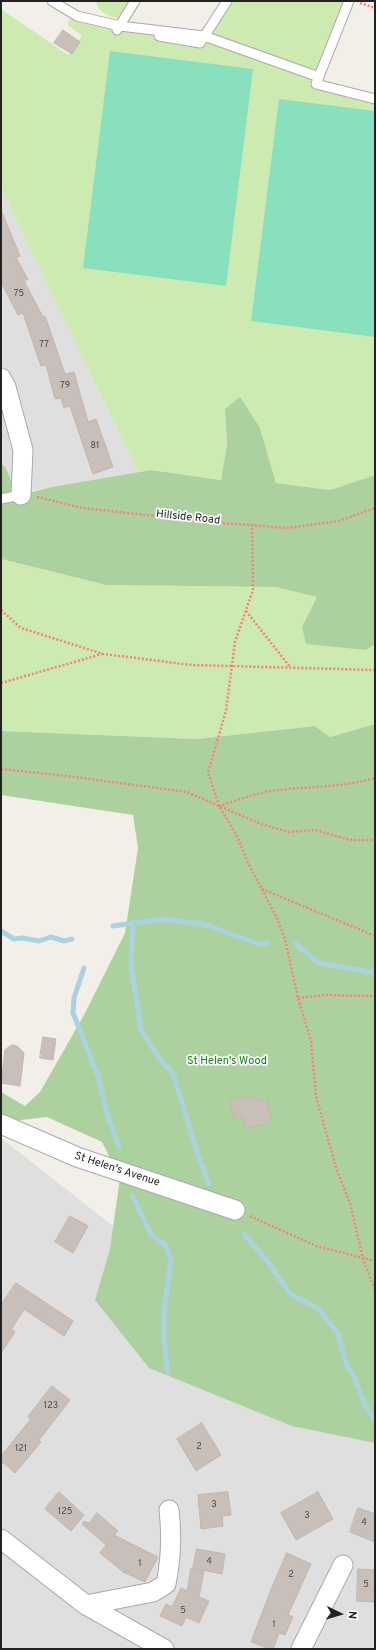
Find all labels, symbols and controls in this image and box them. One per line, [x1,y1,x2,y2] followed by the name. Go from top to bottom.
[14,289,24,299] house number: 75
[39,340,49,350] house number: 77
[60,381,70,391] house number: 79
[91,441,99,451] house number: 81
[155,508,221,528] street label: Hillside Road
[187,1055,267,1069] park label: St Helen's Wood
[73,1150,161,1190] street label: St Helen's Avenue
[44,1401,58,1411] house number: 123
[196,1442,202,1452] house number: 2
[15,1444,27,1454] house number: 121
[211,1500,217,1510] house number: 3
[58,1507,72,1517] house number: 125
[304,1511,310,1521] house number: 3
[361,1518,367,1528] house number: 4
[206,1557,212,1567] house number: 4
[138,1559,142,1569] house number: 1
[288,1570,294,1580] house number: 2
[363,1580,369,1590] house number: 5
[320,1594,360,1634] north arrow
[180,1606,186,1616] house number: 5
[345,1610,359,1620] text: N
[272,1620,276,1630] house number: 1

